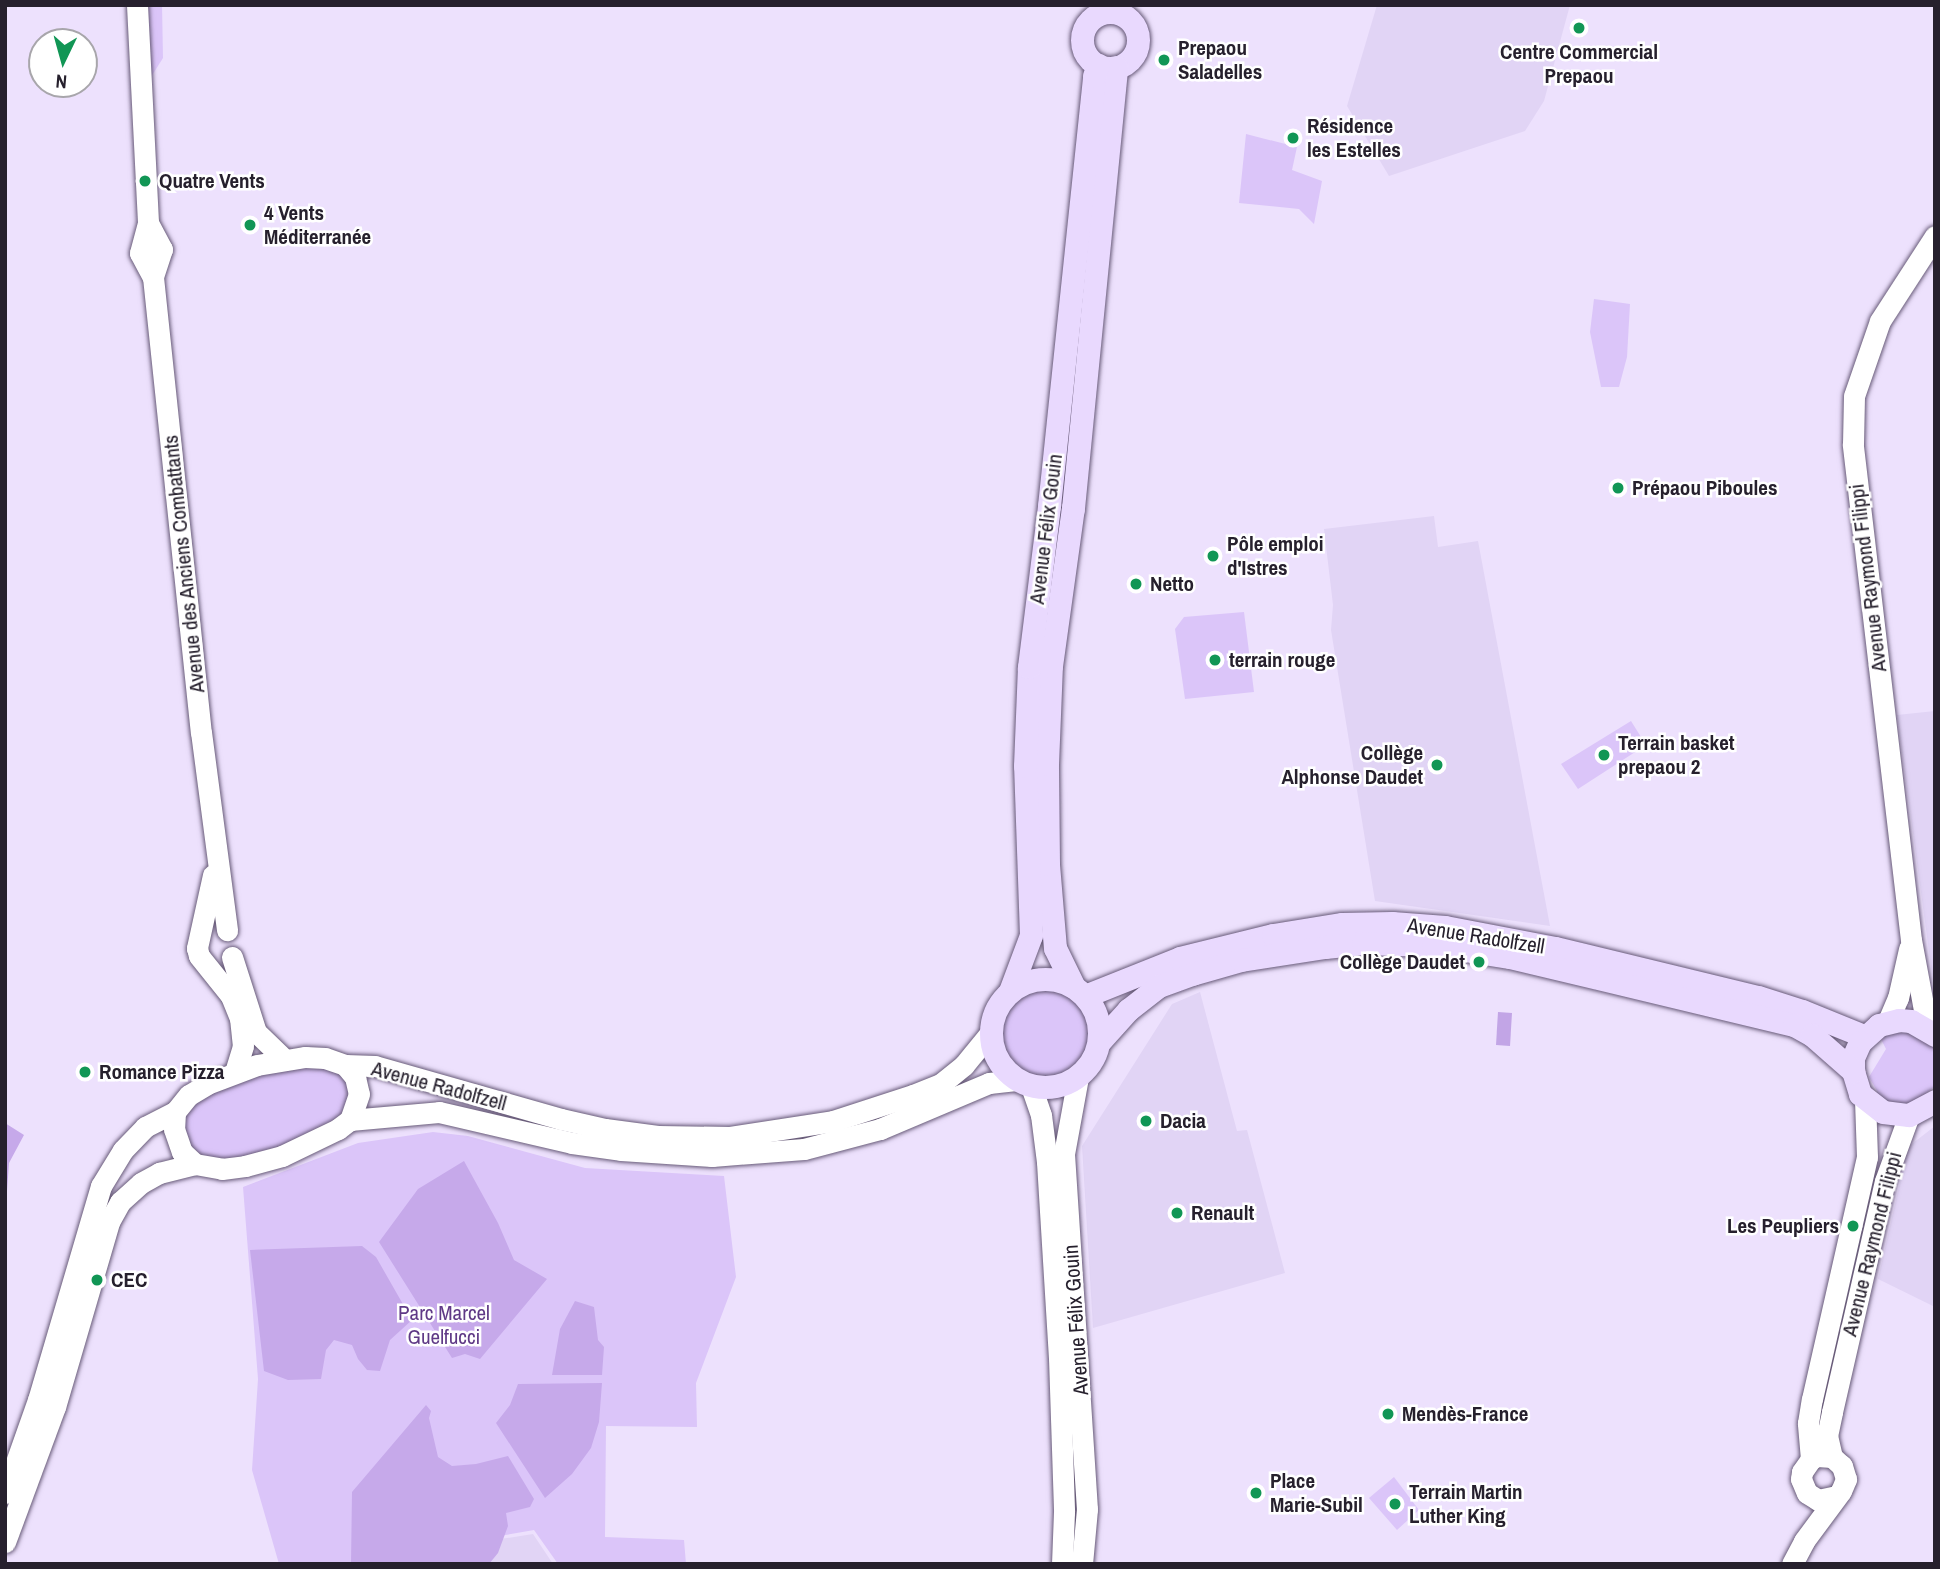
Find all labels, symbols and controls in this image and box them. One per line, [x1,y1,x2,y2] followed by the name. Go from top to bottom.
[1571,20,1587,36] marker: Centre Commercial Prepaou
[28,28,98,98] north arrow
[1178,35,1262,85] place label: Prepaou Saladelles
[1500,39,1658,89] place label: Centre Commercial Prepaou
[1156,52,1172,68] marker: Prepaou Saladelles
[55,68,68,95] text: N
[1307,113,1401,163] place label: Résidence les Estelles
[1285,130,1301,146] marker: Résidence les Estelles
[159,168,265,194] place label: Quatre Vents
[137,173,153,189] marker: Quatre Vents
[264,200,371,250] place label: 4 Vents Méditerranée
[242,217,258,233] marker: 4 Vents Méditerranée
[158,433,210,695] street label: Avenue des Anciens Combattants
[1024,452,1068,606] street label: Avenue Félix Gouin
[1632,475,1777,501] place label: Prépaou Piboules
[1610,480,1626,496] marker: Prépaou Piboules
[1844,483,1892,673] street label: Avenue Raymond Filippi
[1227,531,1324,581] place label: Pôle emploi d'Istres
[1205,548,1221,564] marker: Pôle emploi d'Istres
[1150,571,1194,597] place label: Netto
[1128,576,1144,592] marker: Netto
[1229,647,1335,673] place label: terrain rouge
[1207,652,1223,668] marker: terrain rouge
[1618,730,1734,780] place label: Terrain basket prepaou 2
[1281,740,1423,790] place label: Collège Alphonse Daudet
[1596,747,1612,763] marker: Terrain basket prepaou 2
[1429,757,1445,773] marker: Collège Alphonse Daudet
[1406,913,1546,959] street label: Avenue Radolfzell
[1340,949,1465,975] place label: Collège Daudet
[1471,954,1487,970] marker: Collège Daudet
[369,1056,509,1116] street label: Avenue Radolfzell
[99,1059,224,1085] place label: Romance Pizza
[77,1064,93,1080] marker: Romance Pizza
[1160,1108,1206,1134] place label: Dacia
[1138,1113,1154,1129] marker: Dacia
[1837,1149,1907,1339] street label: Avenue Raymond Filippi
[1191,1200,1254,1226] place label: Renault
[1169,1205,1185,1221] marker: Renault
[1727,1213,1839,1239] place label: Les Peupliers
[1845,1218,1861,1234] marker: Les Peupliers
[1058,1244,1094,1396] street label: Avenue Félix Gouin
[111,1267,147,1293] place label: CEC
[89,1272,105,1288] marker: CEC
[398,1300,490,1350] park label: Parc Marcel Guelfucci
[1402,1401,1528,1427] place label: Mendès-France
[1380,1406,1396,1422] marker: Mendès-France
[1270,1468,1363,1518] place label: Place Marie-Subil
[1409,1479,1523,1529] place label: Terrain Martin Luther King
[1248,1485,1264,1501] marker: Place Marie-Subil
[1387,1496,1403,1512] marker: Terrain Martin Luther King

